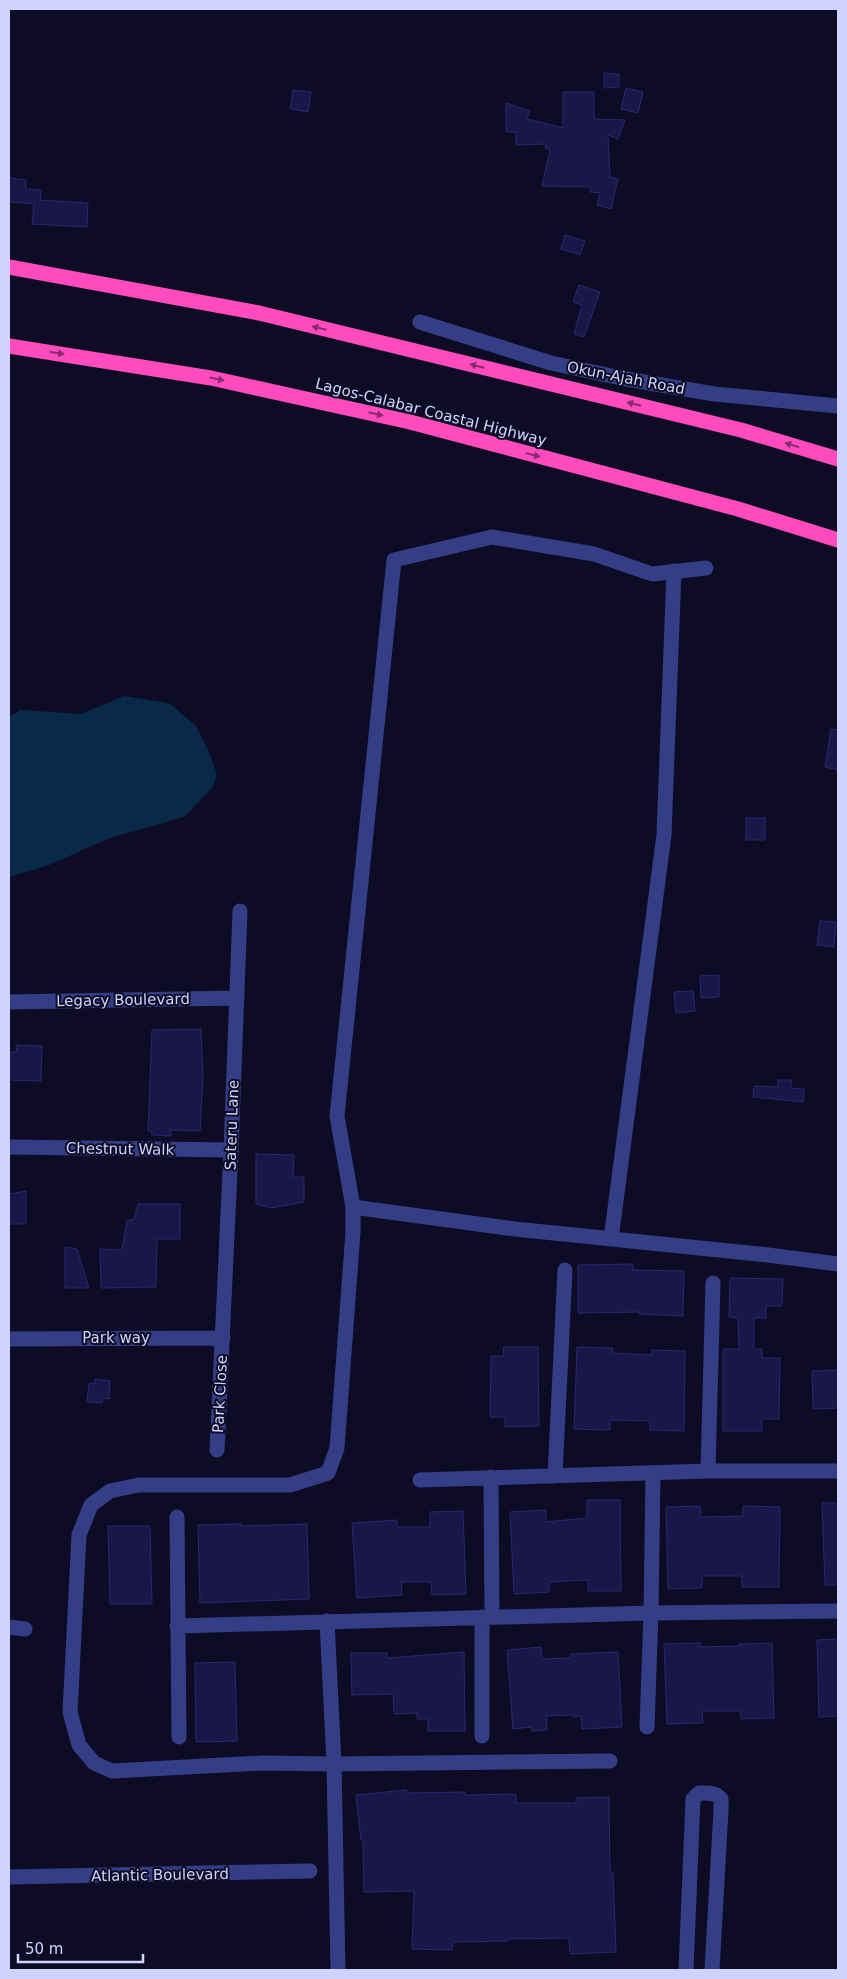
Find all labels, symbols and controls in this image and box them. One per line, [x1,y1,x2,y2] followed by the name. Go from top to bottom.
[311,324,326,332] one-way arrow
[49,350,65,358] one-way arrow
[566,358,686,398] street label: Okun-Ajah Road
[469,362,484,370] one-way arrow
[210,375,225,383] one-way arrow
[314,375,549,450] street label: Lagos-Calabar Coastal Highway
[627,400,642,408] one-way arrow
[368,410,384,418] one-way arrow
[784,441,799,449] one-way arrow
[526,451,541,459] one-way arrow
[56,990,190,1010] street label: Legacy Boulevard
[221,1079,243,1171] street label: Sateru Lane
[66,1139,175,1159] street label: Chestnut Walk
[82,1329,150,1347] street label: Park way
[209,1355,231,1433] street label: Park Close
[91,1865,229,1885] street label: Atlantic Boulevard
[18,1932,142,1964] scale bar
[25,1940,63,1958] text: 50 m

